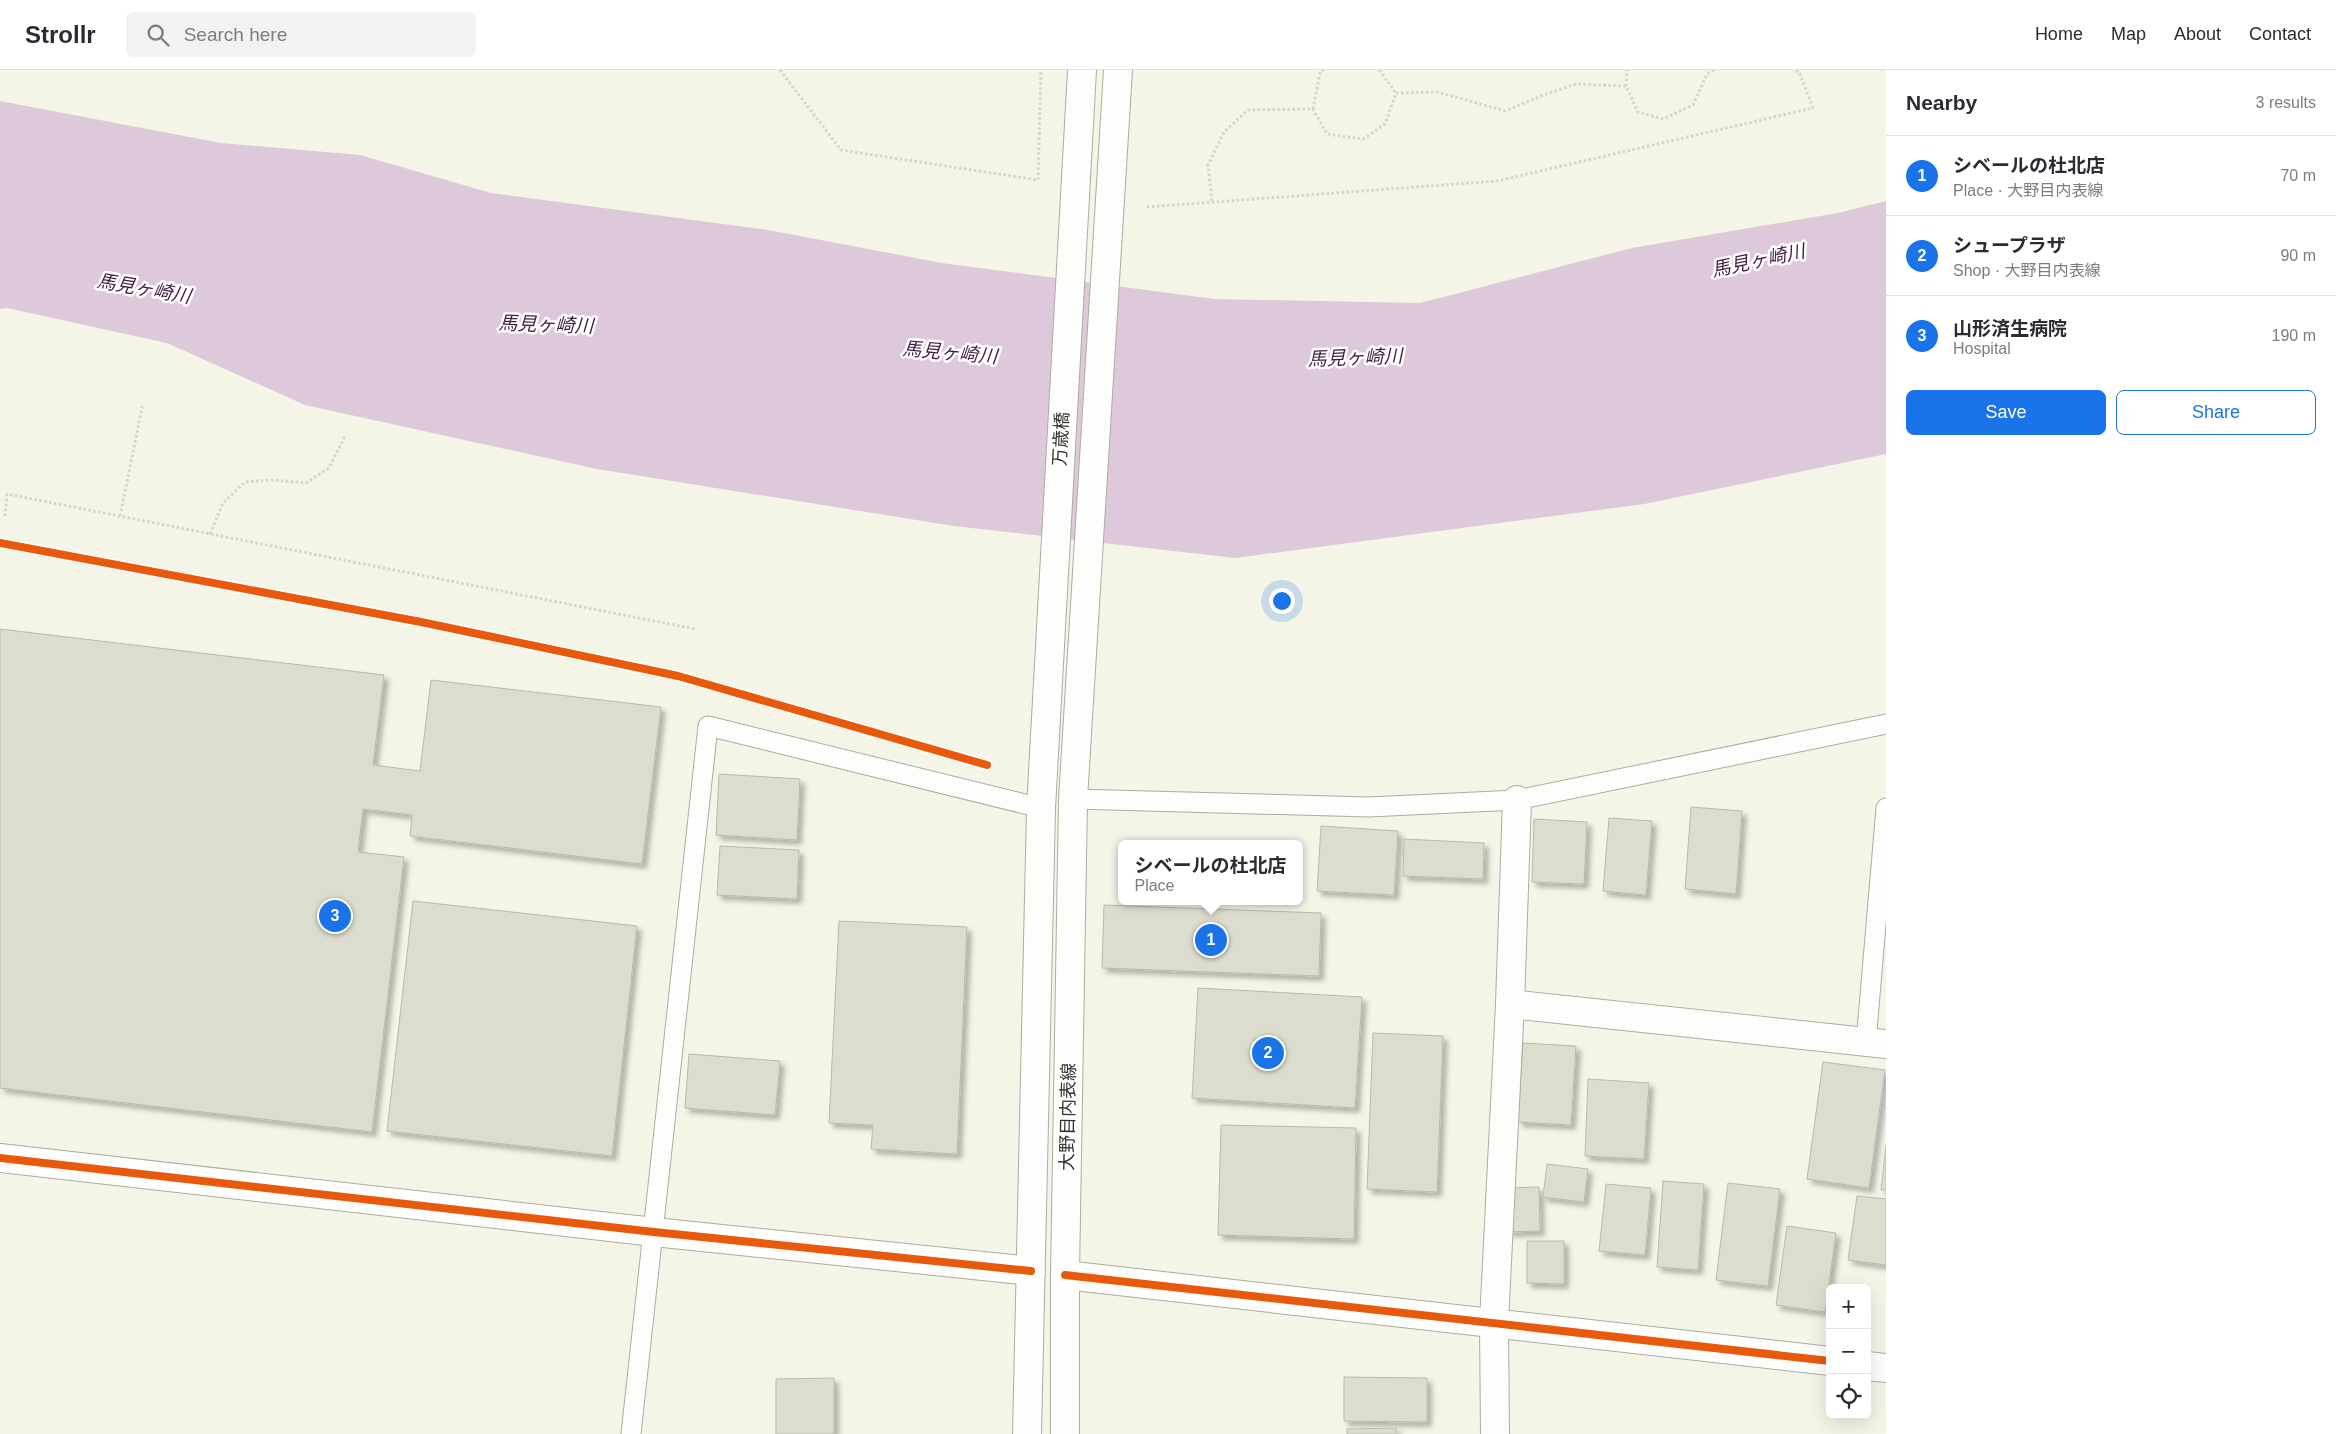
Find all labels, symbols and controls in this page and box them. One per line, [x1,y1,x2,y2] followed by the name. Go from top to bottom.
[126,12,476,57] search box
[25,21,96,48] text: Strollr
[144,21,172,49] icon: search
[184,24,287,45] text: Search here
[2035,24,2083,44] text: Home
[2111,24,2146,44] text: Map
[2174,24,2221,44] text: About
[2249,24,2311,44] text: Contact
[1906,91,1977,114] text: Nearby
[2256,94,2316,111] text: 3 results
[1953,155,2105,176] text: シベールの杜北店
[1918,167,1926,184] text: 1
[2280,167,2316,184] text: 70 m
[1953,182,2103,199] text: Place · 大野目内表線
[1953,235,2066,256] text: シュープラザ
[1709,240,1809,281] water label: 馬見ヶ崎川
[1918,247,1926,264] text: 2
[2280,247,2316,264] text: 90 m
[1953,262,2101,279] text: Shop · 大野目内表線
[95,270,194,307] water label: 馬見ヶ崎川
[498,312,596,337] water label: 馬見ヶ崎川
[1953,318,2067,339] text: 山形済生病院
[1918,327,1926,344] text: 3
[2272,327,2316,344] text: 190 m
[902,338,1000,367] water label: 馬見ヶ崎川
[1953,340,2011,357] text: Hospital
[1307,345,1405,370] water label: 馬見ヶ崎川
[1906,390,2106,435] button: Save
[2116,390,2316,435] button: Share
[1050,412,1072,466] street label: 万歳橋
[1269,588,1295,614] your location
[1118,840,1303,905] popup
[1134,855,1287,876] text: シベールの杜北店
[1134,877,1175,894] text: Place
[319,897,351,935] pin: 3
[1195,921,1227,959] pin: 1
[1252,1034,1284,1072] pin: 2
[1057,1063,1079,1171] street label: 大野目内表線
[1826,1284,1871,1419] map controls
[1826,1284,1871,1329] button: +
[1826,1329,1871,1374] button: −
[1826,1374,1871,1419] button: locate

